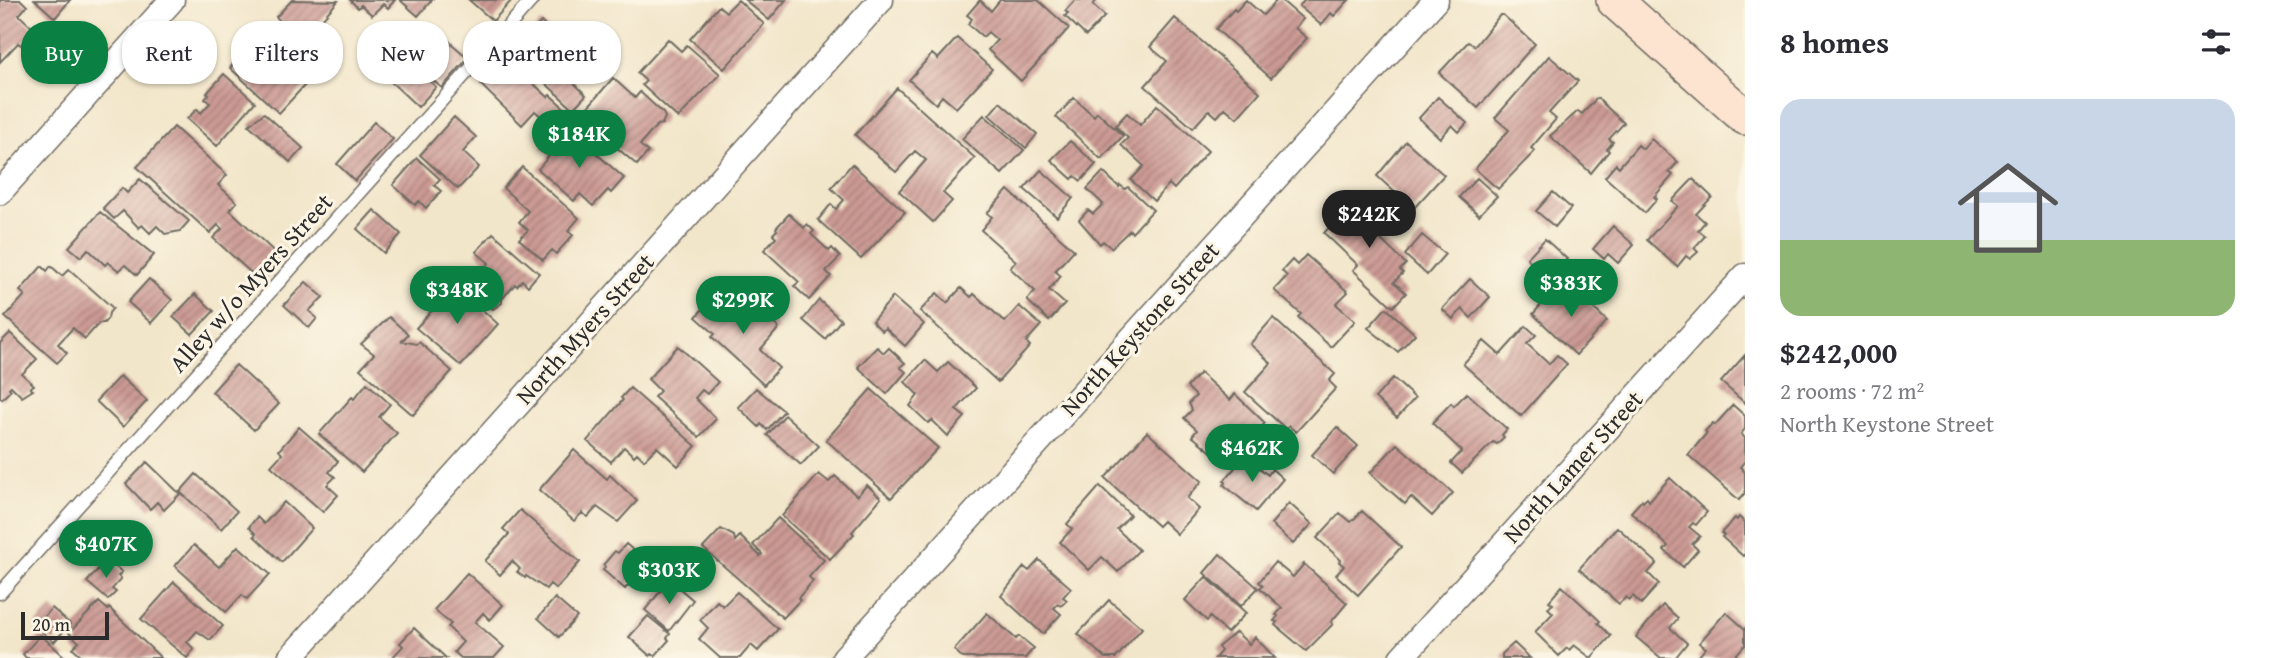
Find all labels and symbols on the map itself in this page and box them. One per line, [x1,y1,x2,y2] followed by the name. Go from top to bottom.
[530,110,628,170] pin: $184K
[161,185,341,380] street label: Alley w/o Myers Street
[1320,190,1418,250] pin: $242K
[1052,234,1228,423] street label: North Keystone Street
[507,245,663,412] street label: North Myers Street
[1522,260,1620,319] pin: $383K
[408,266,506,326] pin: $348K
[694,276,792,336] pin: $299K
[1494,382,1651,551] street label: North Lamer Street
[1203,424,1301,484] pin: $462K
[57,520,155,580] pin: $407K
[620,546,718,606] pin: $303K
[21,609,108,641] scale bar

